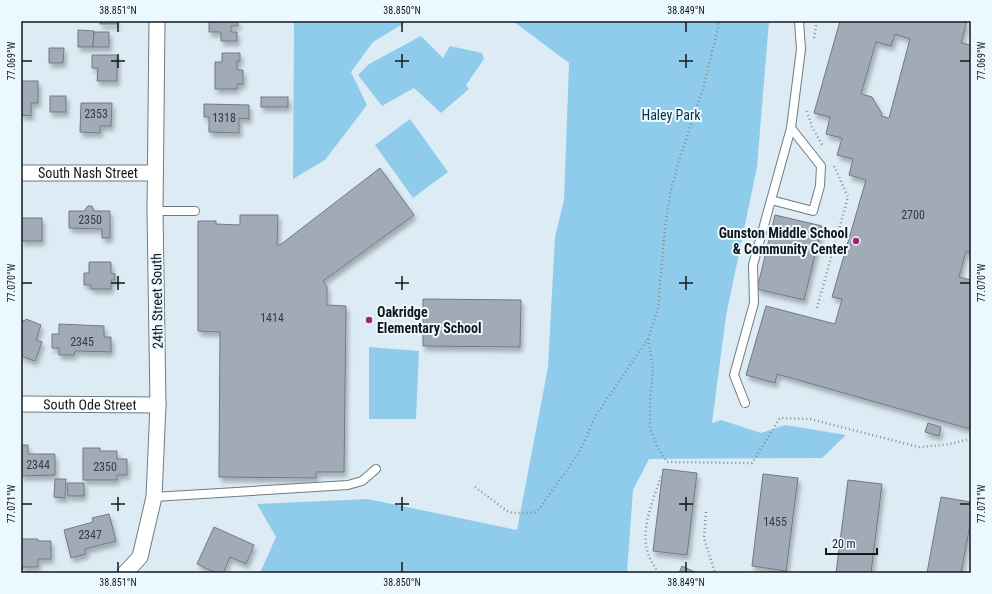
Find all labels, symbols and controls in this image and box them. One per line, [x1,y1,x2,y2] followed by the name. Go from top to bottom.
[99,5,137,16] text: 38.851°N
[383,5,421,16] text: 38.850°N
[667,5,705,16] text: 38.849°N
[6,41,17,80] text: 77.069°W
[976,41,987,80] text: 77.069°W
[84,107,108,121] house number: 2353
[641,107,701,123] park label: Haley Park
[212,111,236,125] house number: 1318
[38,165,138,181] street label: South Nash Street
[901,208,925,222] house number: 2700
[78,213,102,227] house number: 2350
[719,225,848,257] place label: Gunston Middle School & Community Center
[851,236,861,246] marker: Gunston Middle School & Community Center
[148,253,166,349] street label: 24th Street South
[6,263,17,302] text: 77.070°W
[976,263,987,302] text: 77.070°W
[377,304,482,336] place label: Oakridge Elementary School
[260,311,284,325] house number: 1414
[364,315,374,325] marker: Oakridge Elementary School
[70,335,94,349] house number: 2345
[43,396,137,413] street label: South Ode Street
[26,458,50,472] house number: 2344
[93,460,117,474] house number: 2350
[6,484,17,523] text: 77.071°W
[976,484,987,523] text: 77.071°W
[763,515,787,529] house number: 1455
[78,528,102,542] house number: 2347
[826,530,877,556] scale bar
[832,537,856,551] text: 20 m
[99,577,137,588] text: 38.851°N
[383,577,421,588] text: 38.850°N
[667,577,705,588] text: 38.849°N

